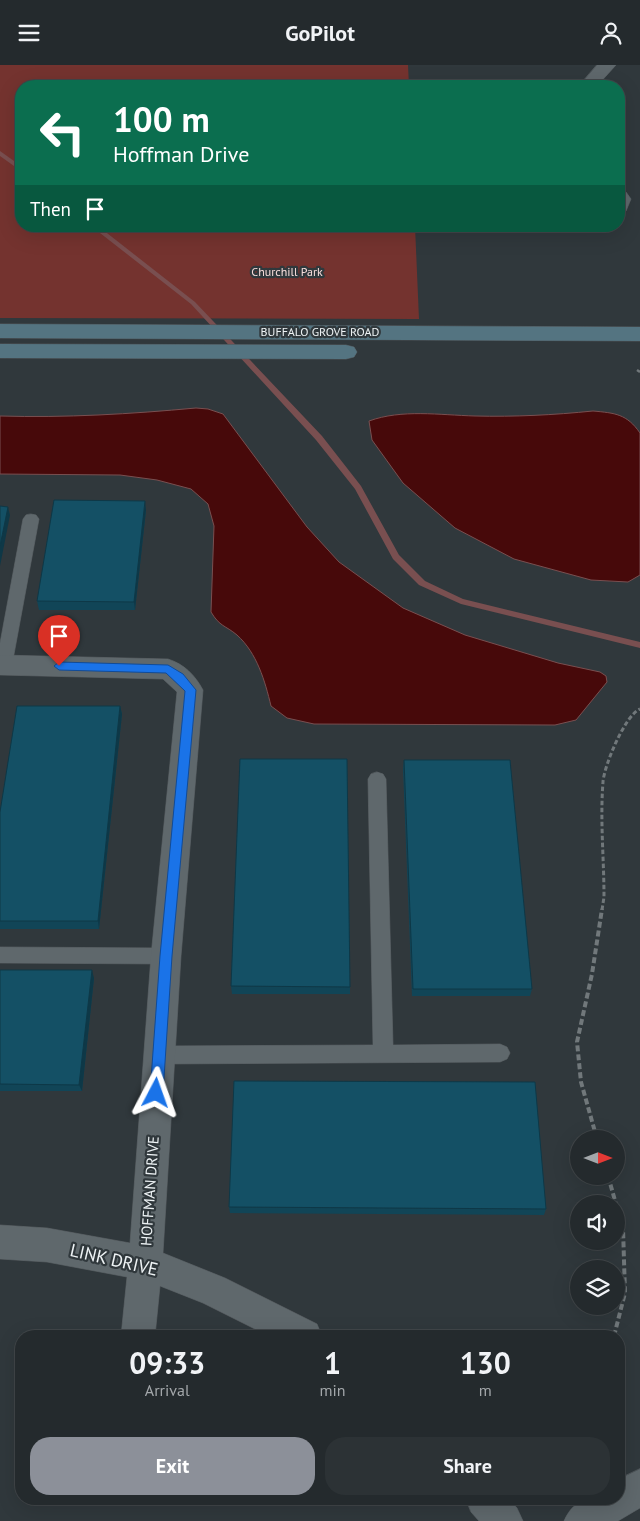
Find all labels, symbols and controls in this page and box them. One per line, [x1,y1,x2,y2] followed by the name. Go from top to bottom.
[15,19,43,47] icon: menu
[285,19,355,47] text: GoPilot
[597,19,625,47] icon: person
[113,96,210,142] text: 100 m
[30,100,95,165] icon: left
[113,140,249,168] text: Hoffman Drive
[81,195,109,223] icon: arrive
[30,197,71,221] text: Then
[251,264,323,279] park label: Churchill Park
[261,324,380,339] street label: BUFFALO GROVE ROAD
[38,615,80,666] pin
[45,622,73,650] icon: arrive
[129,1066,181,1118] position arrow
[570,1130,625,1185] north arrow
[570,1130,625,1315] map controls
[136,1135,163,1247] street label: HOFFMAN DRIVE
[570,1195,625,1250] button: sound
[68,1238,160,1281] street label: LINK DRIVE
[570,1260,625,1315] button: layers
[129,1343,205,1382] text: 09:33
[324,1343,341,1382] text: 1
[460,1343,511,1382] text: 130
[145,1380,190,1400] text: Arrival
[320,1380,346,1400] text: min
[479,1380,492,1400] text: m
[30,1437,315,1495] button: Exit
[325,1437,610,1495] button: Share

